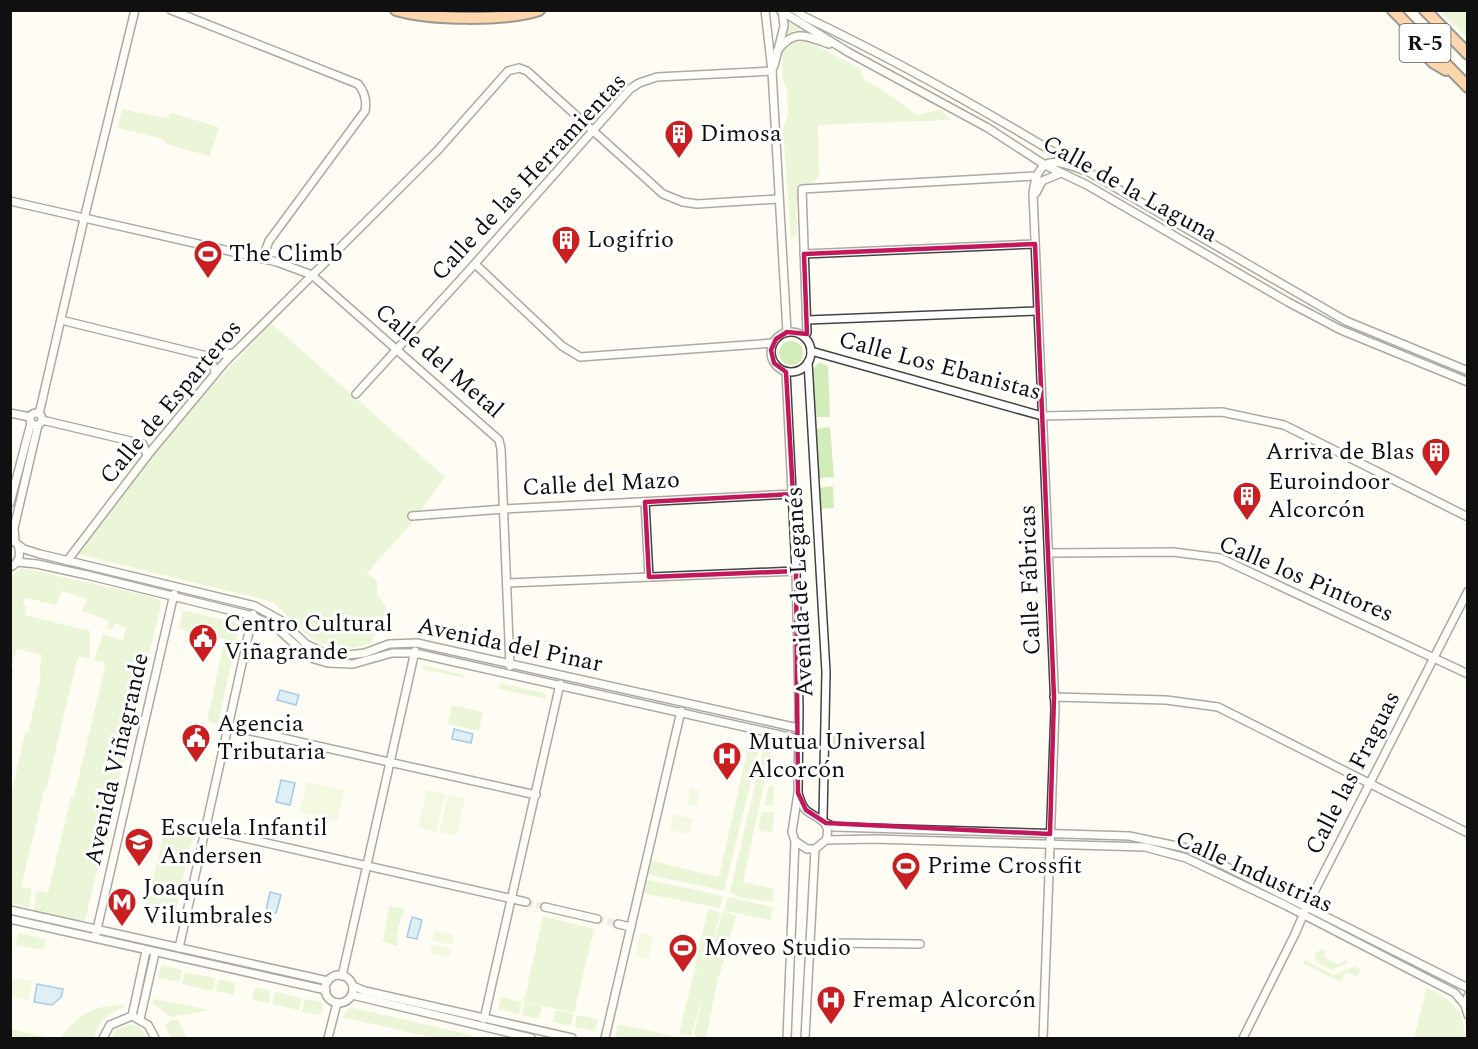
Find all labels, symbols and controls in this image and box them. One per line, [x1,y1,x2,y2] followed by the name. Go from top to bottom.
[1400,24,1450,62] road number: R-5
[423,65,635,289] street label: Calle de las Herramientas
[700,116,782,152] place label: Dimosa
[663,118,695,160] building icon: Dimosa
[1036,126,1224,252] street label: Calle de la Laguna
[587,222,674,258] place label: Logifrio
[550,224,582,266] building icon: Logifrio
[229,236,343,272] place label: The Climb
[192,238,224,280] sports icon: The Climb
[367,295,511,427] street label: Calle del Metal
[91,312,251,492] street label: Calle de Esparteros
[835,322,1045,410] street label: Calle Los Ebanistas
[1265,434,1415,470] place label: Arriva de Blas
[1420,436,1452,478] building icon: Arriva de Blas
[521,462,681,506] street label: Calle del Mazo
[1268,464,1390,528] place label: Euroindoor Alcorcón
[1231,480,1263,522] building icon: Euroindoor Alcorcón
[777,486,823,698] street label: Avenida de Leganés
[1009,504,1051,656] street label: Calle Fábricas
[1213,526,1399,632] street label: Calle los Pintores
[224,606,393,670] place label: Centro Cultural Viñagrande
[414,608,606,682] street label: Avenida del Pinar
[187,622,219,664] public building icon: Centro Cultural Viñagrande
[75,649,159,869] street label: Avenida Viñagrande
[1296,685,1410,861] street label: Calle las Fraguas
[217,706,326,770] place label: Agencia Tributaria
[180,722,212,764] public building icon: Agencia Tributaria
[748,724,926,788] place label: Mutua Universal Alcorcón
[711,740,743,782] hospital icon: Mutua Universal Alcorcón
[160,810,328,874] place label: Escuela Infantil Andersen
[1169,821,1339,923] street label: Calle Industrias
[123,826,155,868] school or university icon: Escuela Infantil Andersen
[927,848,1082,884] place label: Prime Crossfit
[890,850,922,892] sports icon: Prime Crossfit
[143,870,273,934] place label: Joaquín Vilumbrales
[106,886,138,928] metro station icon: Joaquín Vilumbrales
[704,930,851,966] place label: Moveo Studio
[667,932,699,974] sports icon: Moveo Studio
[852,982,1036,1018] place label: Fremap Alcorcón
[815,984,847,1026] hospital icon: Fremap Alcorcón

